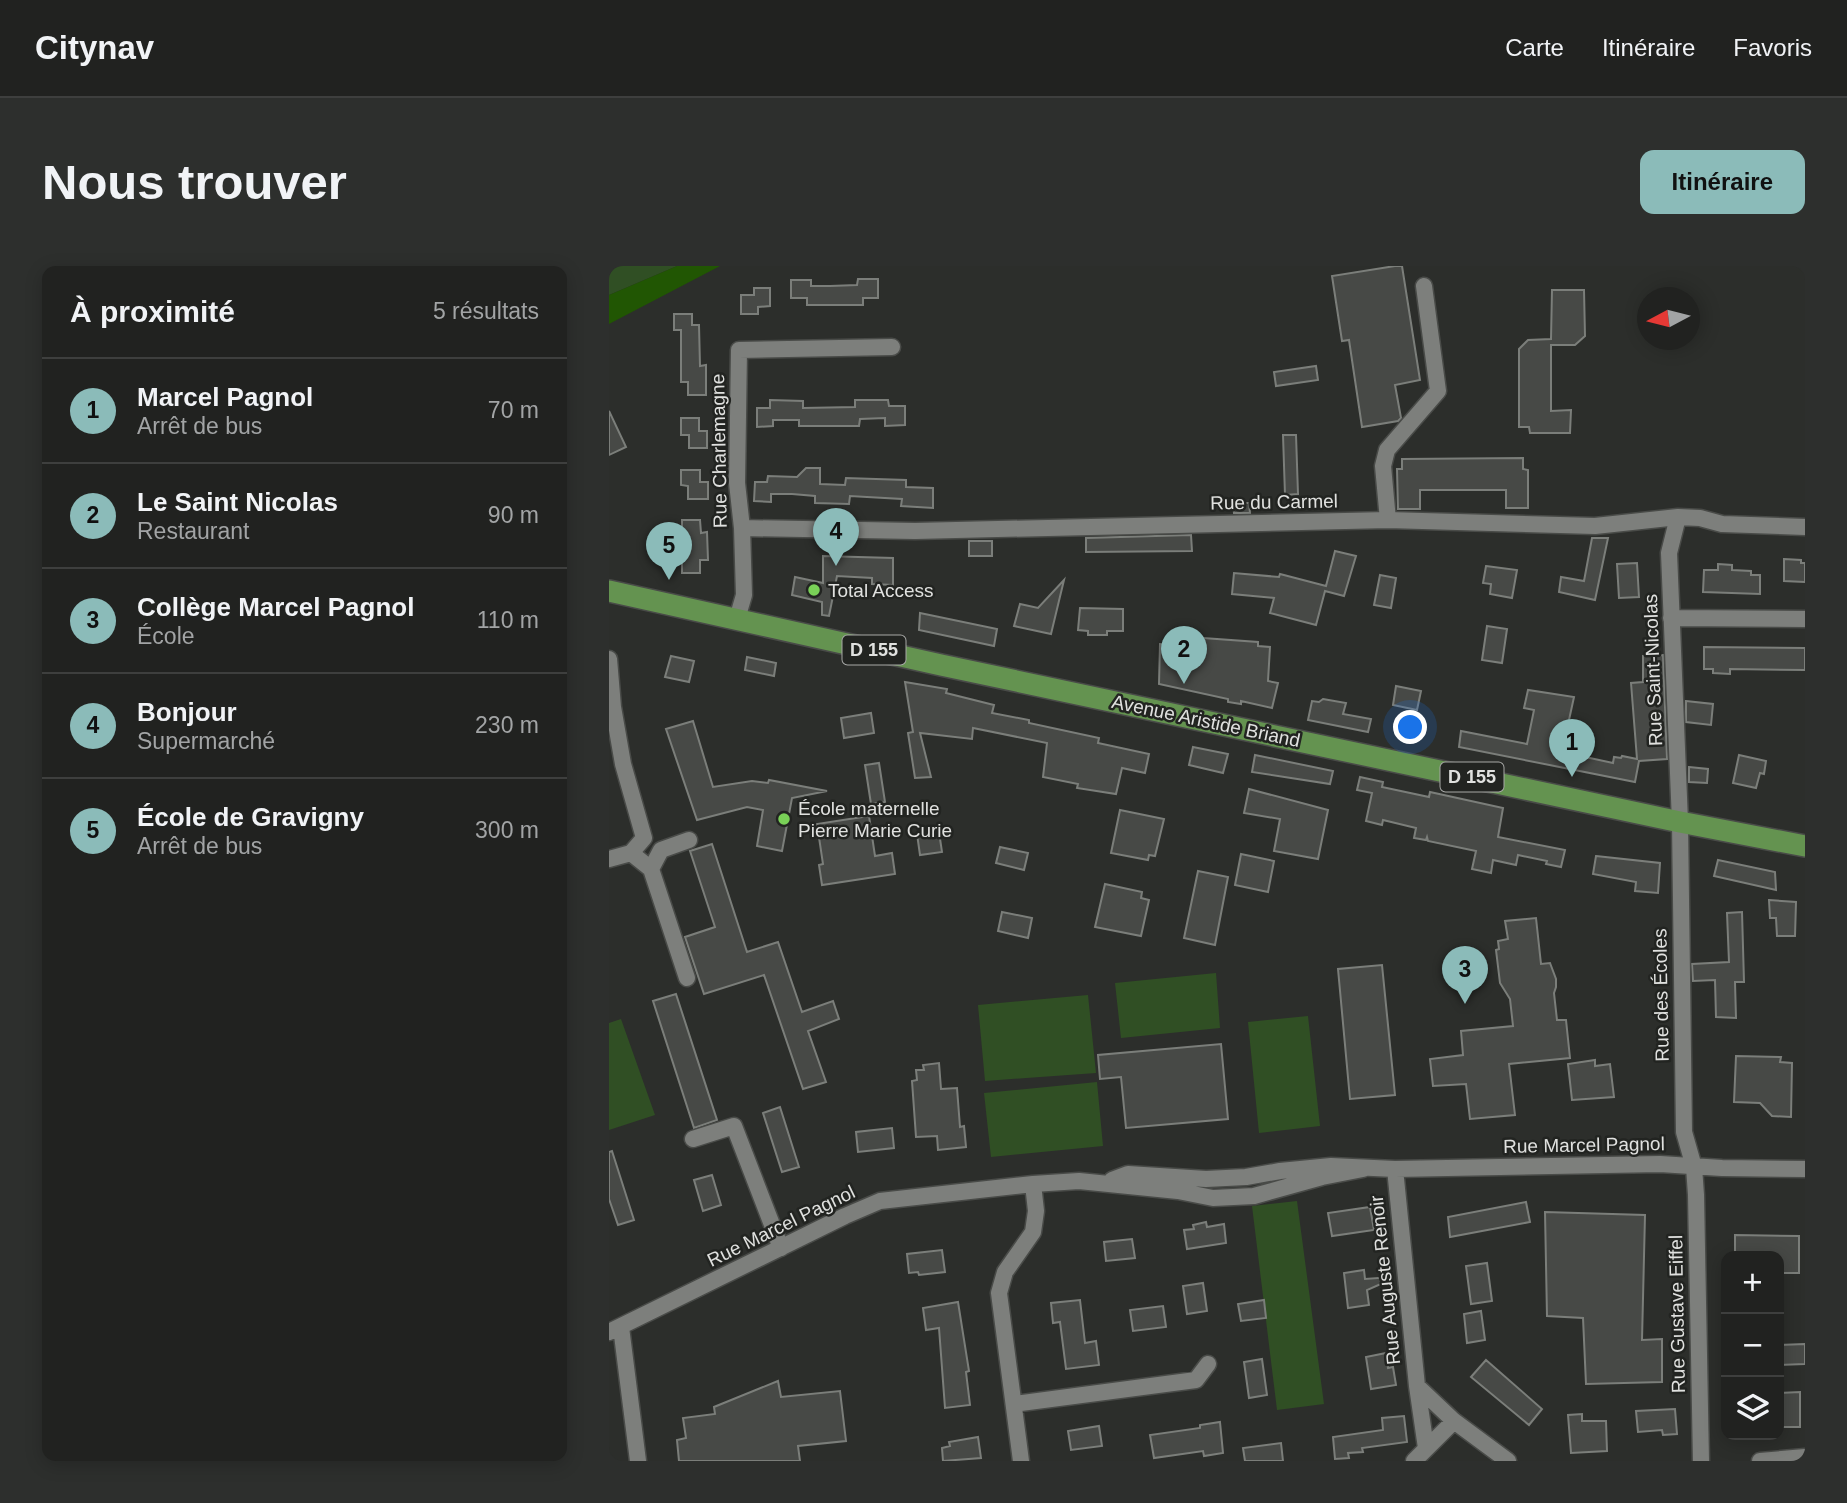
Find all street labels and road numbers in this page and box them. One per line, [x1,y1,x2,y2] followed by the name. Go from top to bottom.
[707,374,731,528] street label: Rue Charlemagne
[1210,490,1338,514] street label: Rue du Carmel
[1640,594,1666,746] street label: Rue Saint-Nicolas
[842,636,905,664] road number: D 155
[1110,691,1302,751] street label: Avenue Aristide Briand
[1441,762,1503,792] road number: D 155
[1649,928,1673,1062] street label: Rue des Écoles
[1503,1133,1665,1157] street label: Rue Marcel Pagnol
[704,1181,858,1271] street label: Rue Marcel Pagnol
[1366,1194,1404,1366] street label: Rue Auguste Renoir
[1665,1235,1689,1393] street label: Rue Gustave Eiffel

